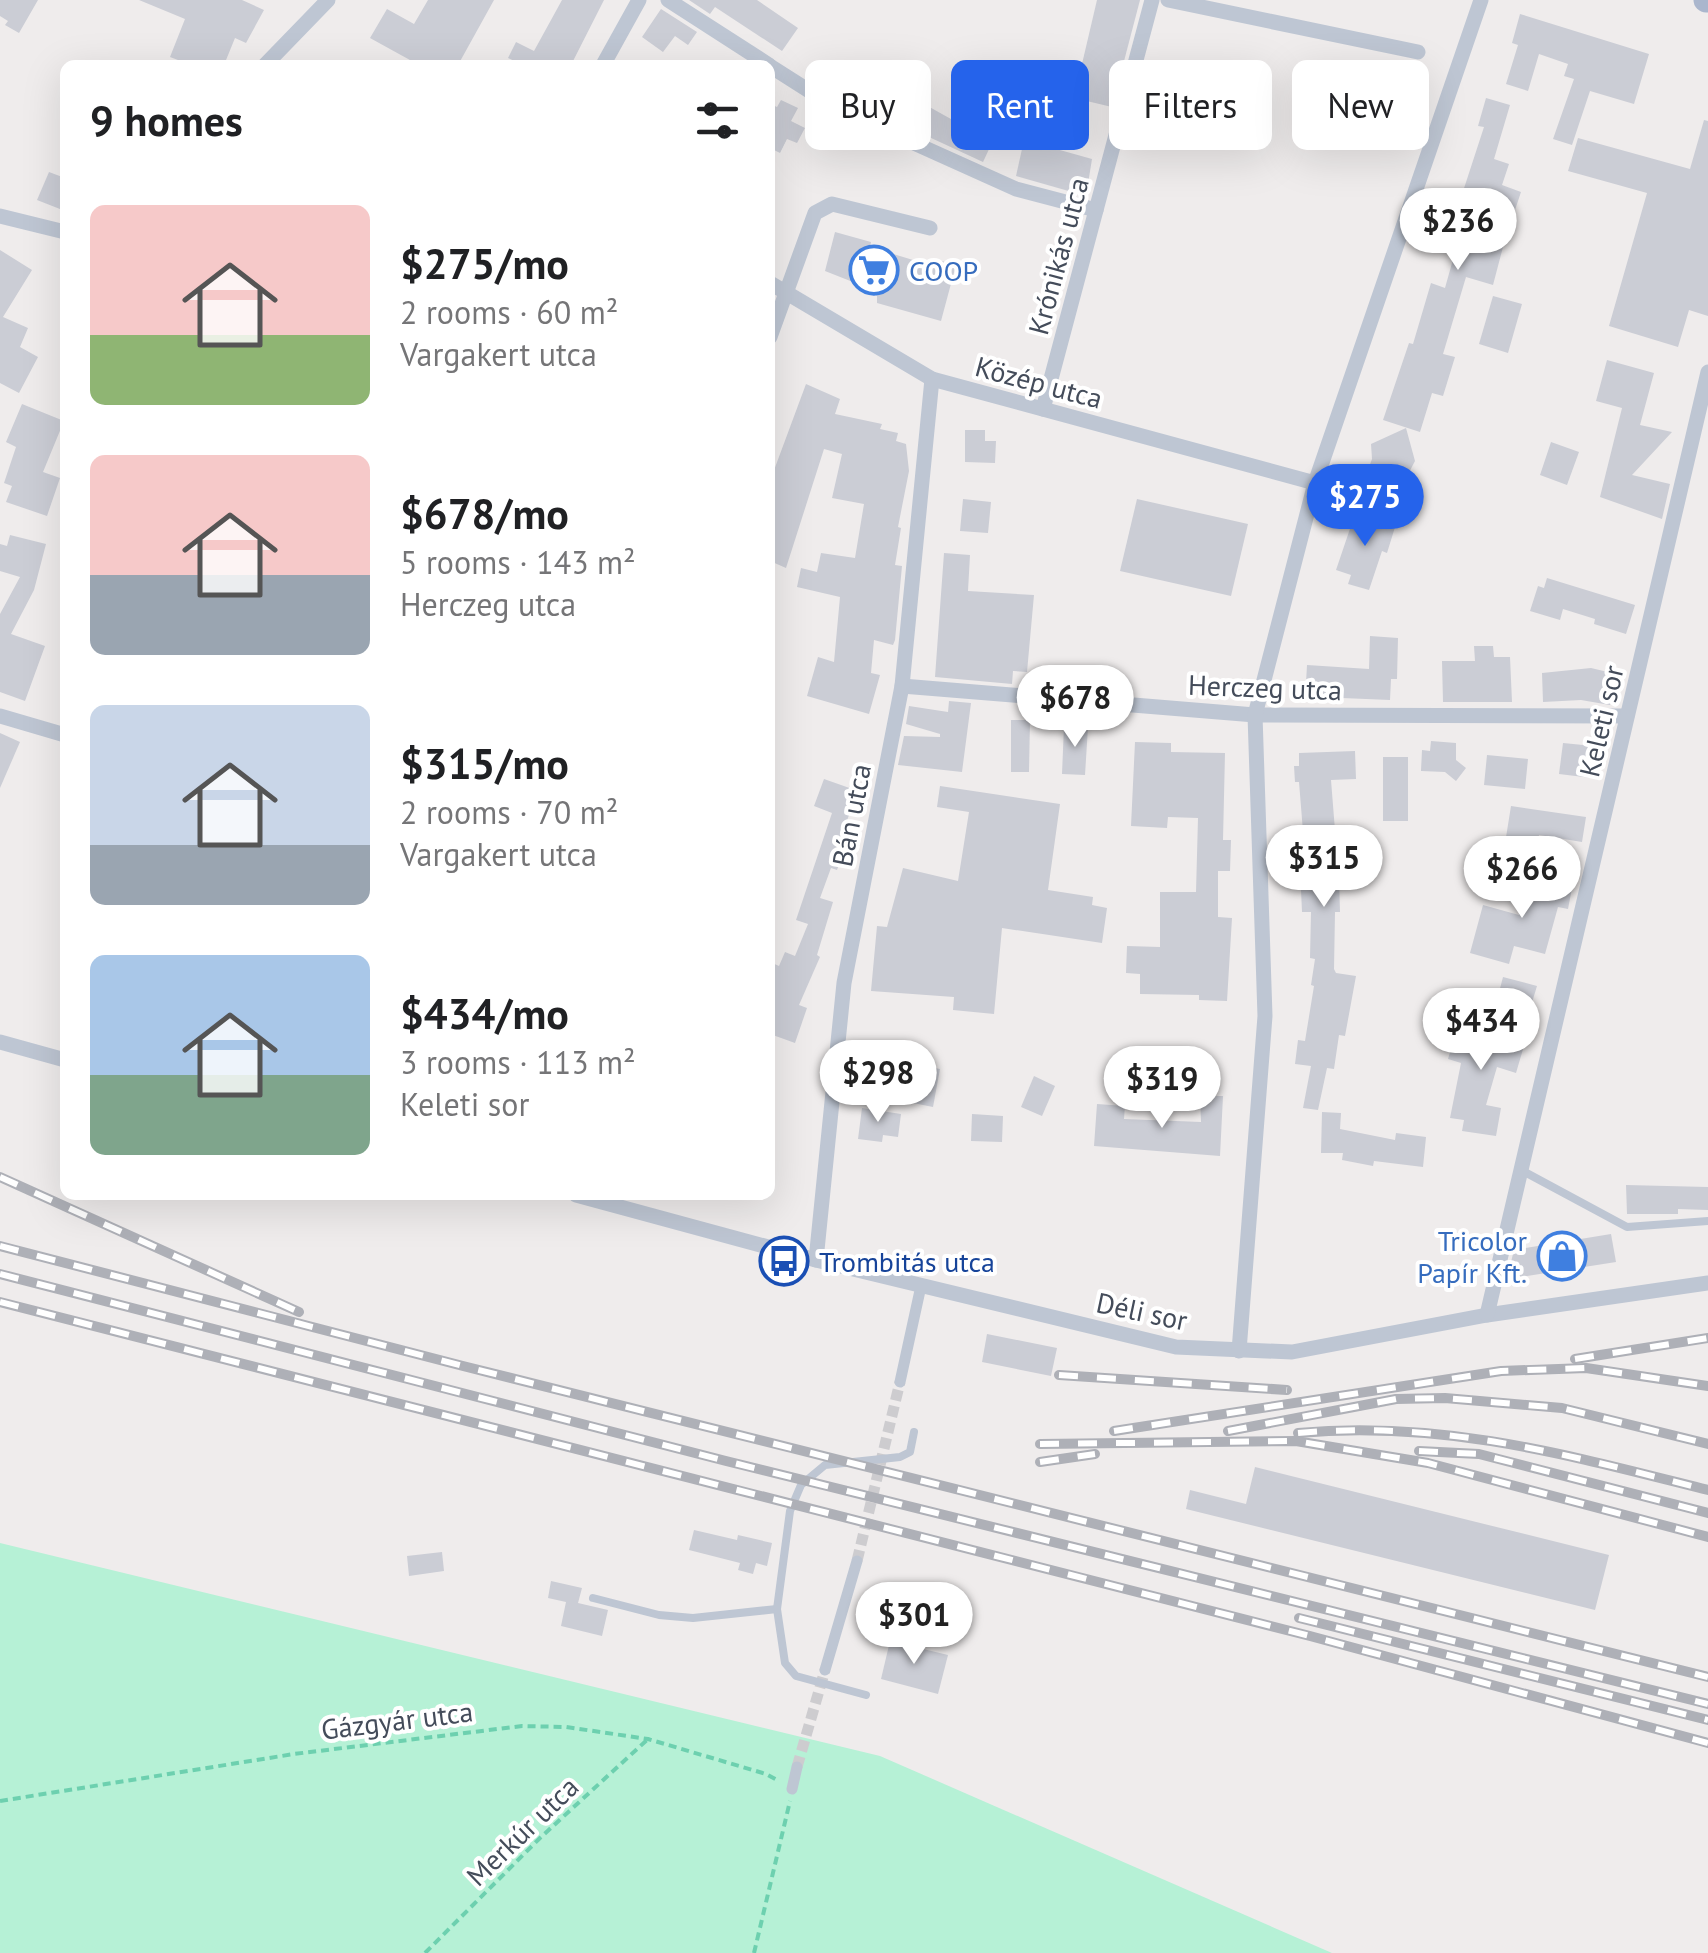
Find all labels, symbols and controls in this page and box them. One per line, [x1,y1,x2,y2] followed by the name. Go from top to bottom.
[805,60,931,150] chip: Buy
[951,60,1089,150] chip: Rent
[1109,60,1272,150] chip: Filters
[1292,60,1429,150] chip: New
[90,93,243,148] text: 9 homes
[690,93,745,148] icon: filters
[1019,173,1097,339] street label: Krónikás utca
[1399,188,1517,273] pin: $236
[1422,199,1494,241] text: $236
[400,236,569,291] text: $275/mo
[848,244,900,296] supermarket icon: COOP
[170,245,290,365] icon: home
[909,252,978,289] place label: COOP
[400,291,618,333] text: 2 rooms · 60 m²
[400,333,597,375] text: Vargakert utca
[971,347,1107,417] street label: Közép utca
[1306,464,1424,549] pin: $275
[1329,475,1401,517] text: $275
[400,486,569,541] text: $678/mo
[170,495,290,615] icon: home
[400,541,636,583] text: 5 rooms · 143 m²
[400,583,576,625] text: Herczeg utca
[1570,661,1632,780] street label: Keleti sor
[1016,665,1134,750] pin: $678
[1187,666,1343,708] street label: Herczeg utca
[1039,676,1111,718] text: $678
[400,736,569,791] text: $315/mo
[170,745,290,865] icon: home
[823,761,879,869] street label: Bán utca
[400,791,618,833] text: 2 rooms · 70 m²
[1265,825,1383,910] pin: $315
[400,833,597,875] text: Vargakert utca
[1288,836,1360,878] text: $315
[1463,836,1581,921] pin: $266
[1486,847,1558,889] text: $266
[400,986,569,1041] text: $434/mo
[1422,988,1540,1073] pin: $434
[170,995,290,1115] icon: home
[1445,999,1517,1041] text: $434
[819,1040,937,1125] pin: $298
[400,1041,636,1083] text: 3 rooms · 113 m²
[1103,1046,1221,1131] pin: $319
[842,1051,914,1093] text: $298
[1126,1057,1198,1099] text: $319
[400,1083,529,1125] text: Keleti sor
[1417,1222,1527,1291] place label: Tricolor Papír Kft.
[1536,1230,1588,1282] shop icon: Tricolor Papír Kft.
[758,1235,810,1287] bus stop icon: Trombitás utca
[819,1243,995,1280] place label: Trombitás utca
[1093,1283,1191,1339] street label: Déli sor
[855,1582,973,1667] pin: $301
[878,1593,950,1635] text: $301
[319,1692,475,1748] street label: Gázgyár utca
[458,1768,586,1894] street label: Merkúr utca

